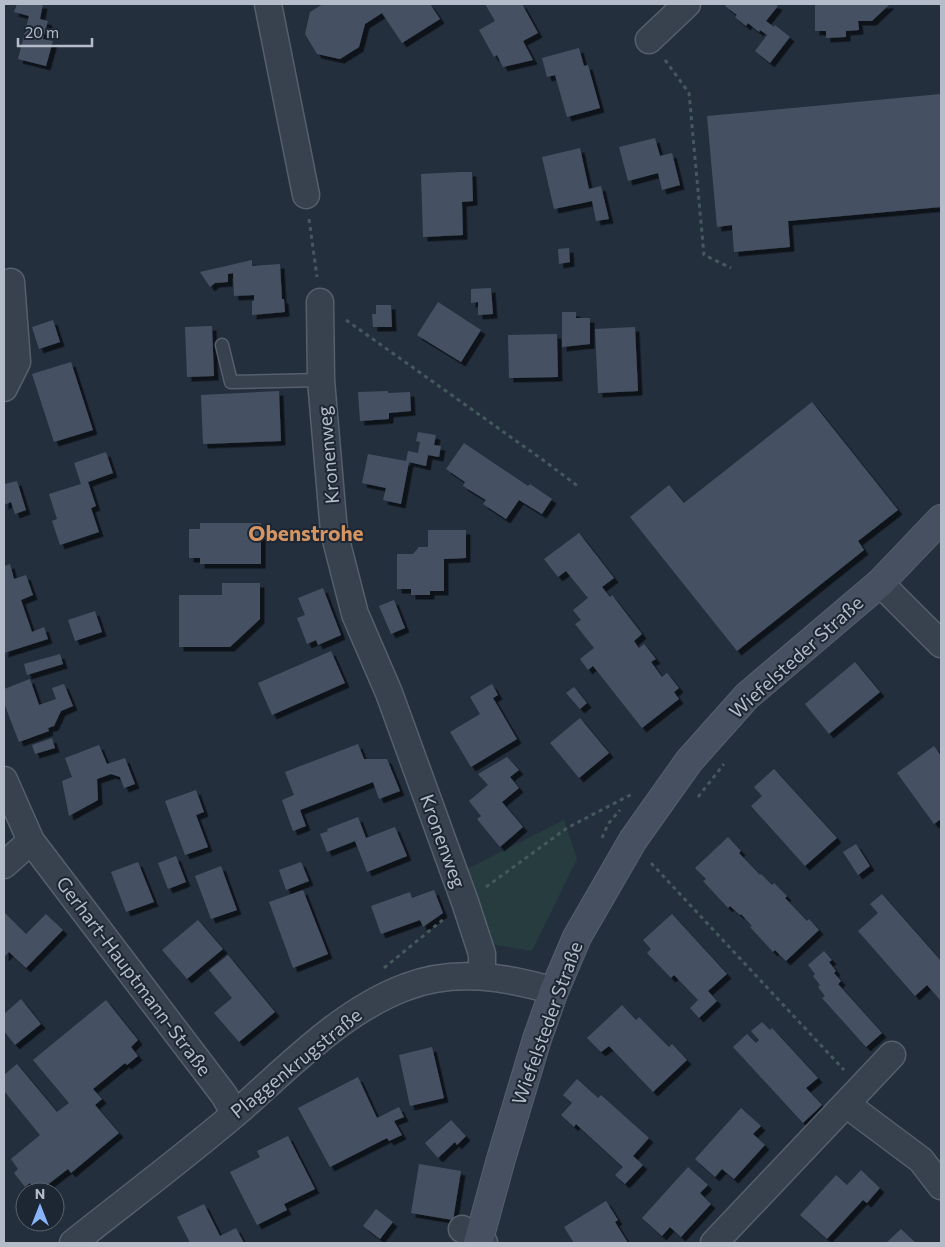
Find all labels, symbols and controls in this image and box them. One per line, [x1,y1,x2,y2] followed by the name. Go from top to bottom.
[18,15,91,47] scale bar
[25,23,59,41] text: 20 m
[312,405,343,505] street label: Kronenweg
[248,520,364,545] district label: Obenstrohe
[724,590,867,723] street label: Wiefelsteder Straße
[416,791,471,891] street label: Kronenweg
[52,872,217,1080] street label: Gerhart-Hauptmann-Straße
[506,938,587,1108] street label: Wiefelsteder Straße
[225,1003,366,1123] street label: Plaggenkrugstraße
[15,1182,65,1232] north arrow
[35,1185,45,1202] text: N

